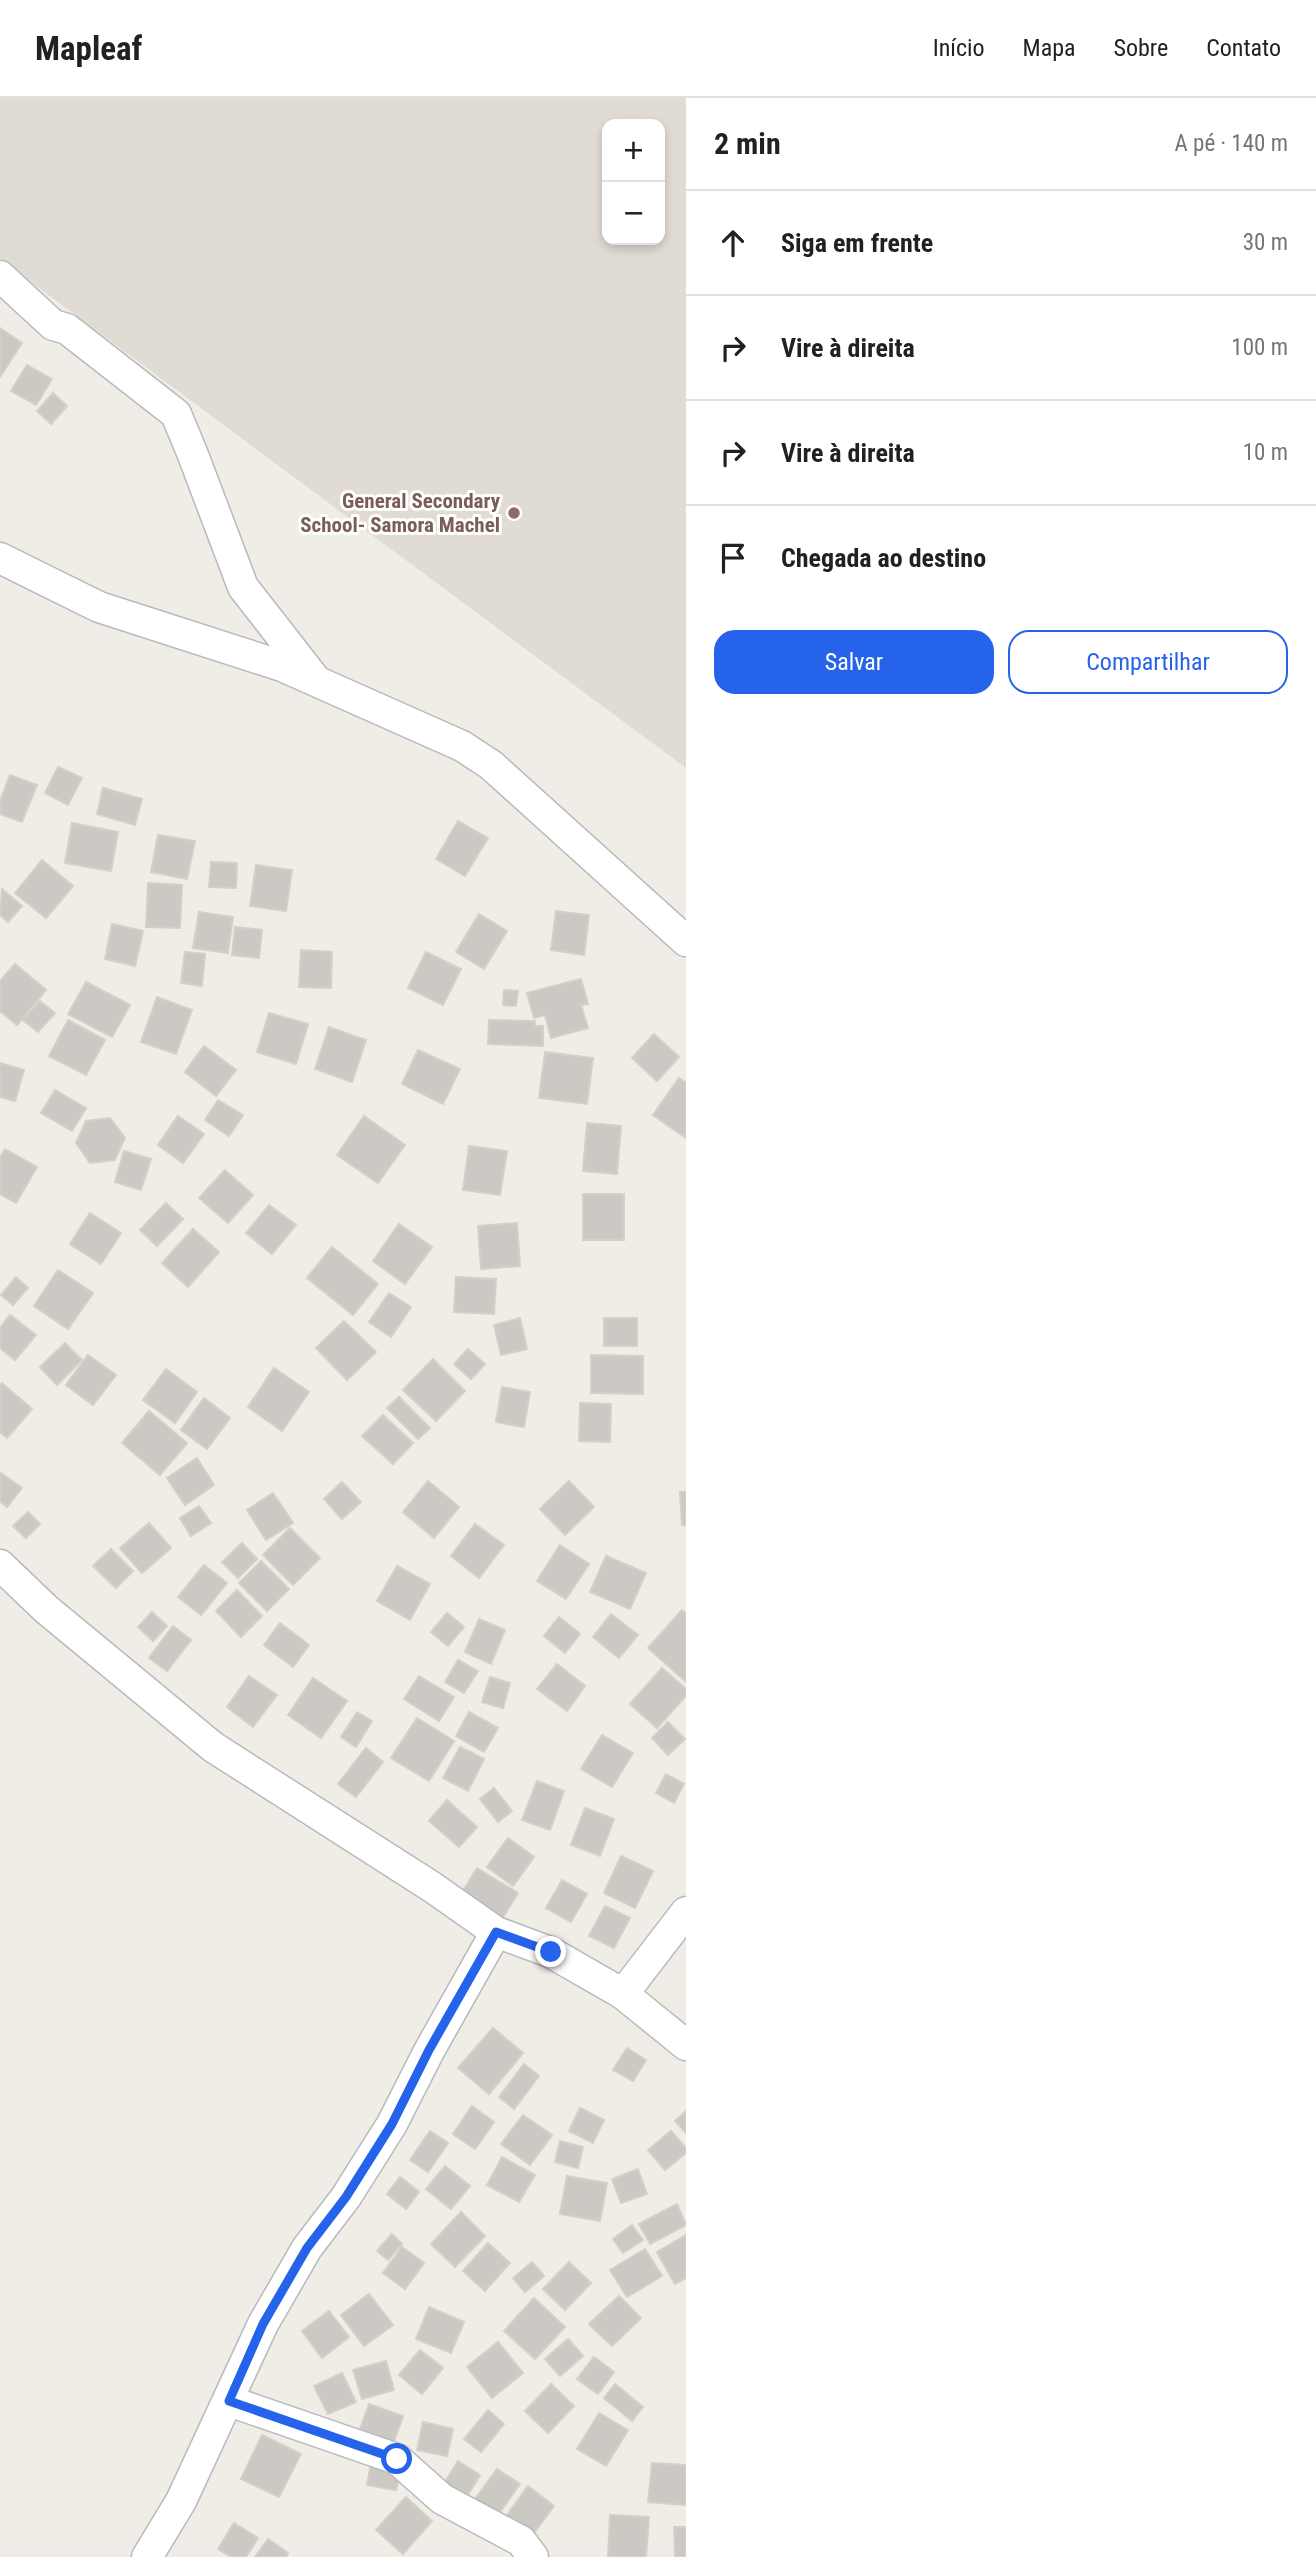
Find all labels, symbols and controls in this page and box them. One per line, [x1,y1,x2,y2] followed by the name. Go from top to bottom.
[35,29,142,68] text: Mapleaf
[933,34,985,62] text: Início
[1023,34,1076,62] text: Mapa
[1114,34,1168,62] text: Sobre
[1206,34,1281,62] text: Contato
[602,119,665,245] map controls
[602,119,665,182] button: +
[714,126,781,161] text: 2 min
[1175,130,1288,157] text: A pé · 140 m
[602,182,665,245] button: −
[714,224,752,262] icon: ahead
[781,228,933,258] text: Siga em frente
[1243,229,1288,256] text: 30 m
[714,329,752,367] icon: right
[781,333,915,363] text: Vire à direita
[1231,334,1288,361] text: 100 m
[714,434,752,472] icon: right
[781,438,915,468] text: Vire à direita
[1243,439,1288,466] text: 10 m
[300,489,501,537] place label: General Secondary School- Samora Machel
[506,505,522,521] marker: General Secondary School- Samora Machel
[714,539,752,577] icon: arrive
[781,543,986,573] text: Chegada ao destino
[714,630,994,694] button: Salvar
[1008,630,1288,694] button: Compartilhar
[535,1936,566,1967] route end
[381,2443,412,2474] route start

